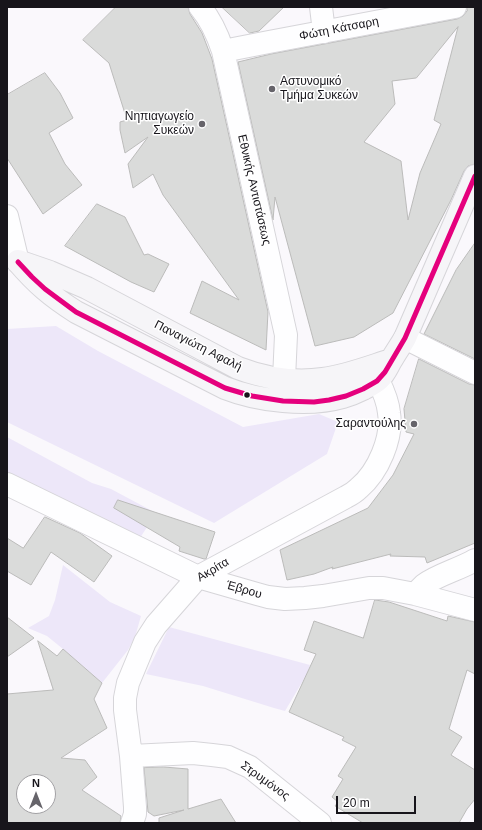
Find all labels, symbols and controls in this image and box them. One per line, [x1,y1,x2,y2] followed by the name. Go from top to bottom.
[298,14,380,44] street label: Φώτη Κάτσαρη
[280,75,358,103] place label: Αστυνομικό Τμήμα Συκεών
[267,84,277,94] marker: Αστυνομικό Τμήμα Συκεών
[125,110,194,138] place label: Νηπιαγωγείο Συκεών
[197,119,207,129] marker: Νηπιαγωγείο Συκεών
[234,133,274,247] street label: Εθνικής Αντιστάσεως
[152,318,244,374] street label: Παναγιώτη Αφαλή
[242,390,252,400] unlabelled marker
[336,417,406,431] place label: Σαραντούλης
[409,419,419,429] marker: Σαραντούλης
[194,555,232,585] street label: Ακρίτα
[225,578,263,602] street label: Έβρου
[238,758,292,804] street label: Στρυμόνος
[16,774,56,814] north arrow
[32,777,40,789] text: N
[338,788,418,814] scale bar
[343,796,370,810] text: 20 m

